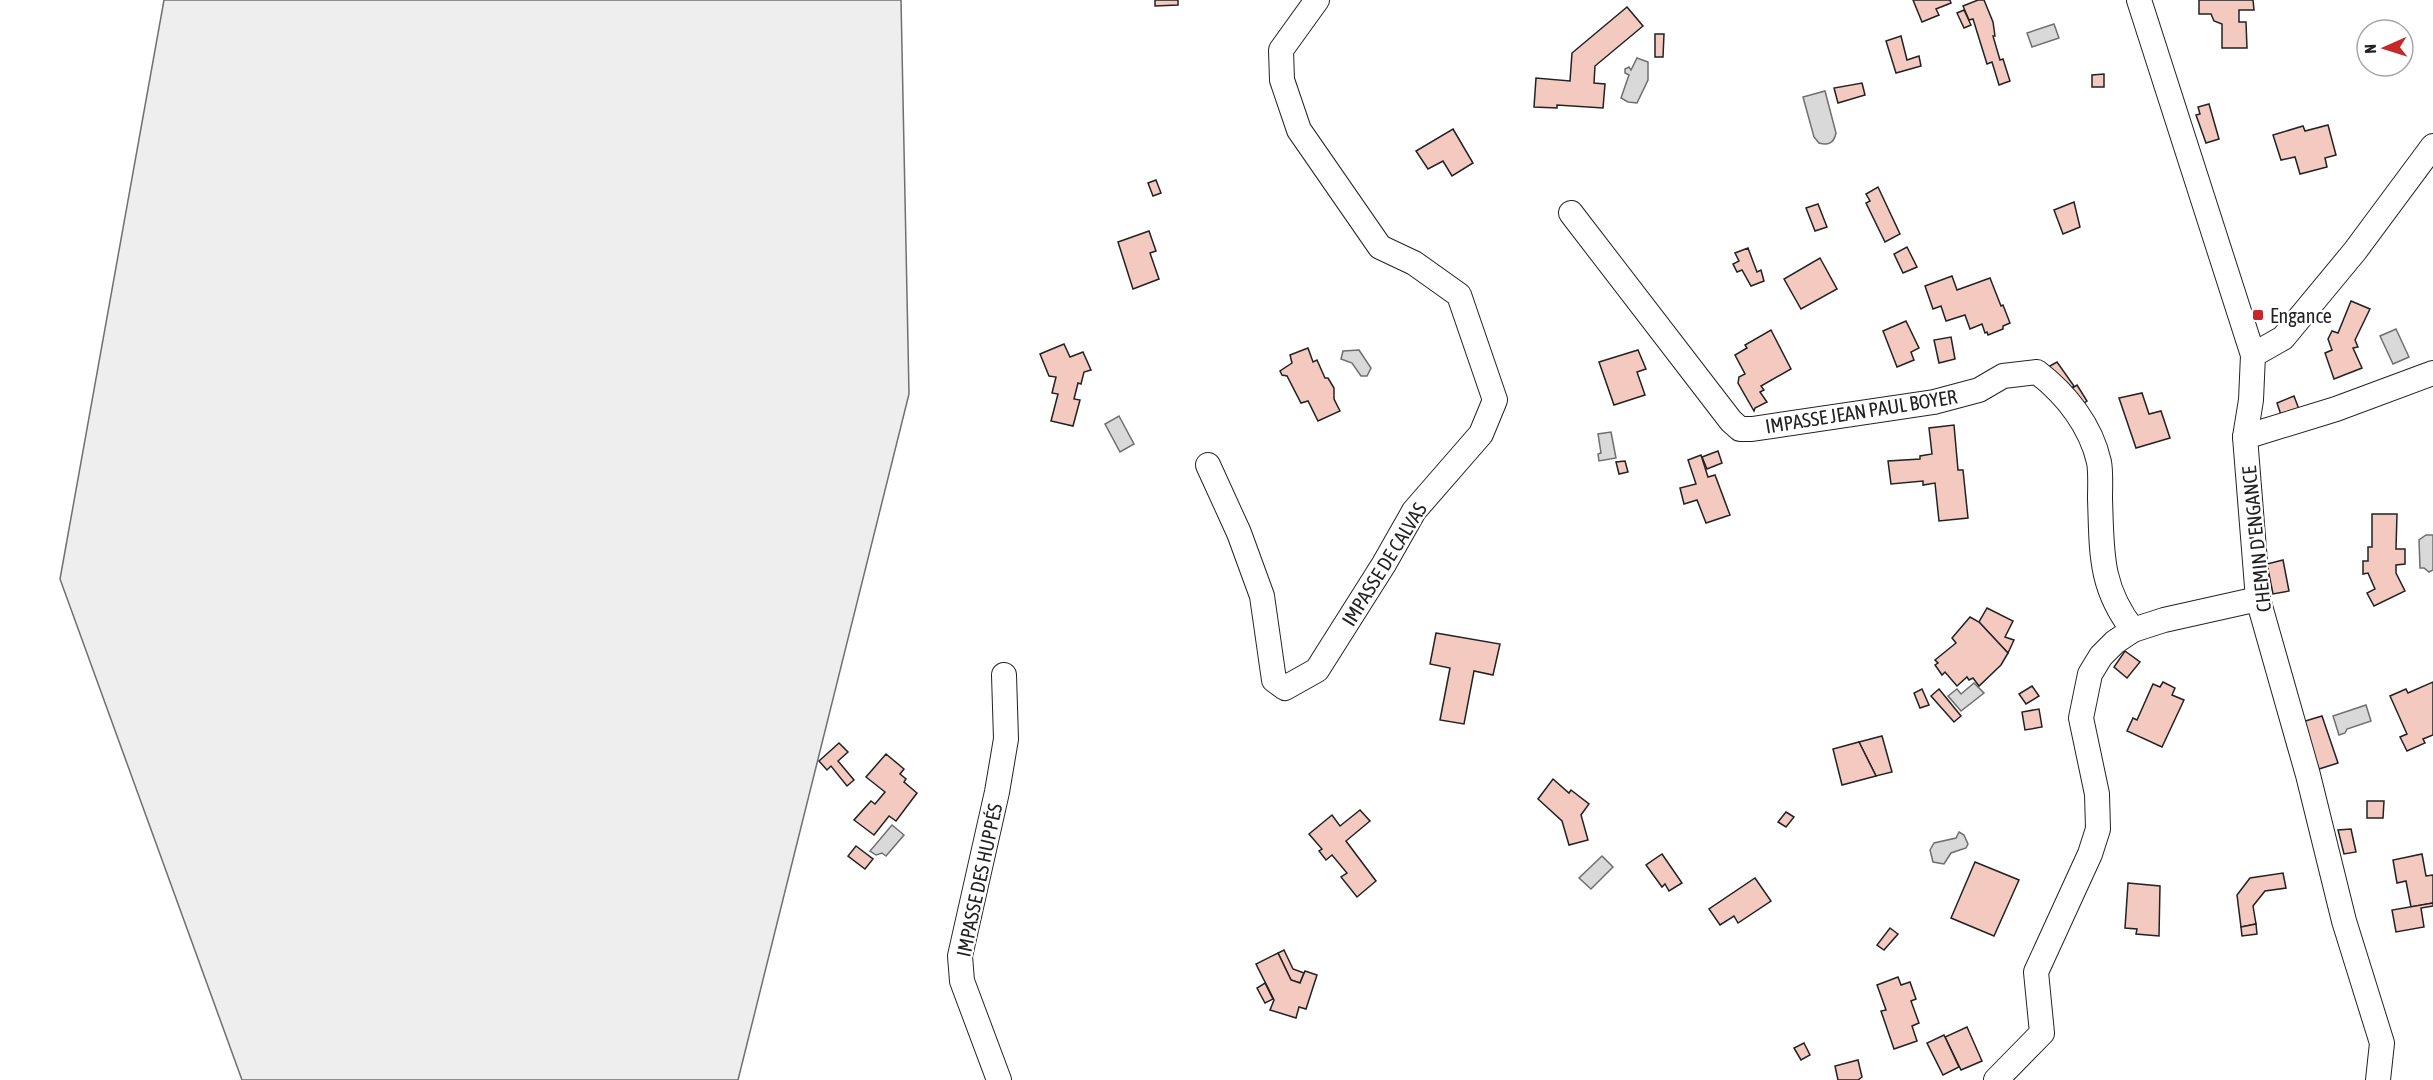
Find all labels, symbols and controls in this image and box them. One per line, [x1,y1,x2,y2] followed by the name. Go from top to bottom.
[2355,18,2415,78] north arrow
[2361,44,2379,54] text: N
[2270,304,2332,327] place label: Engance
[2251,308,2265,322] marker: Engance
[1764,384,1958,438] street label: IMPASSE JEAN PAUL BOYER
[2237,464,2275,613] street label: CHEMIN D'ENGANCE
[1337,498,1431,630] street label: IMPASSE DE CALVAS
[952,801,1006,959] street label: IMPASSE DES HUPPÉS

